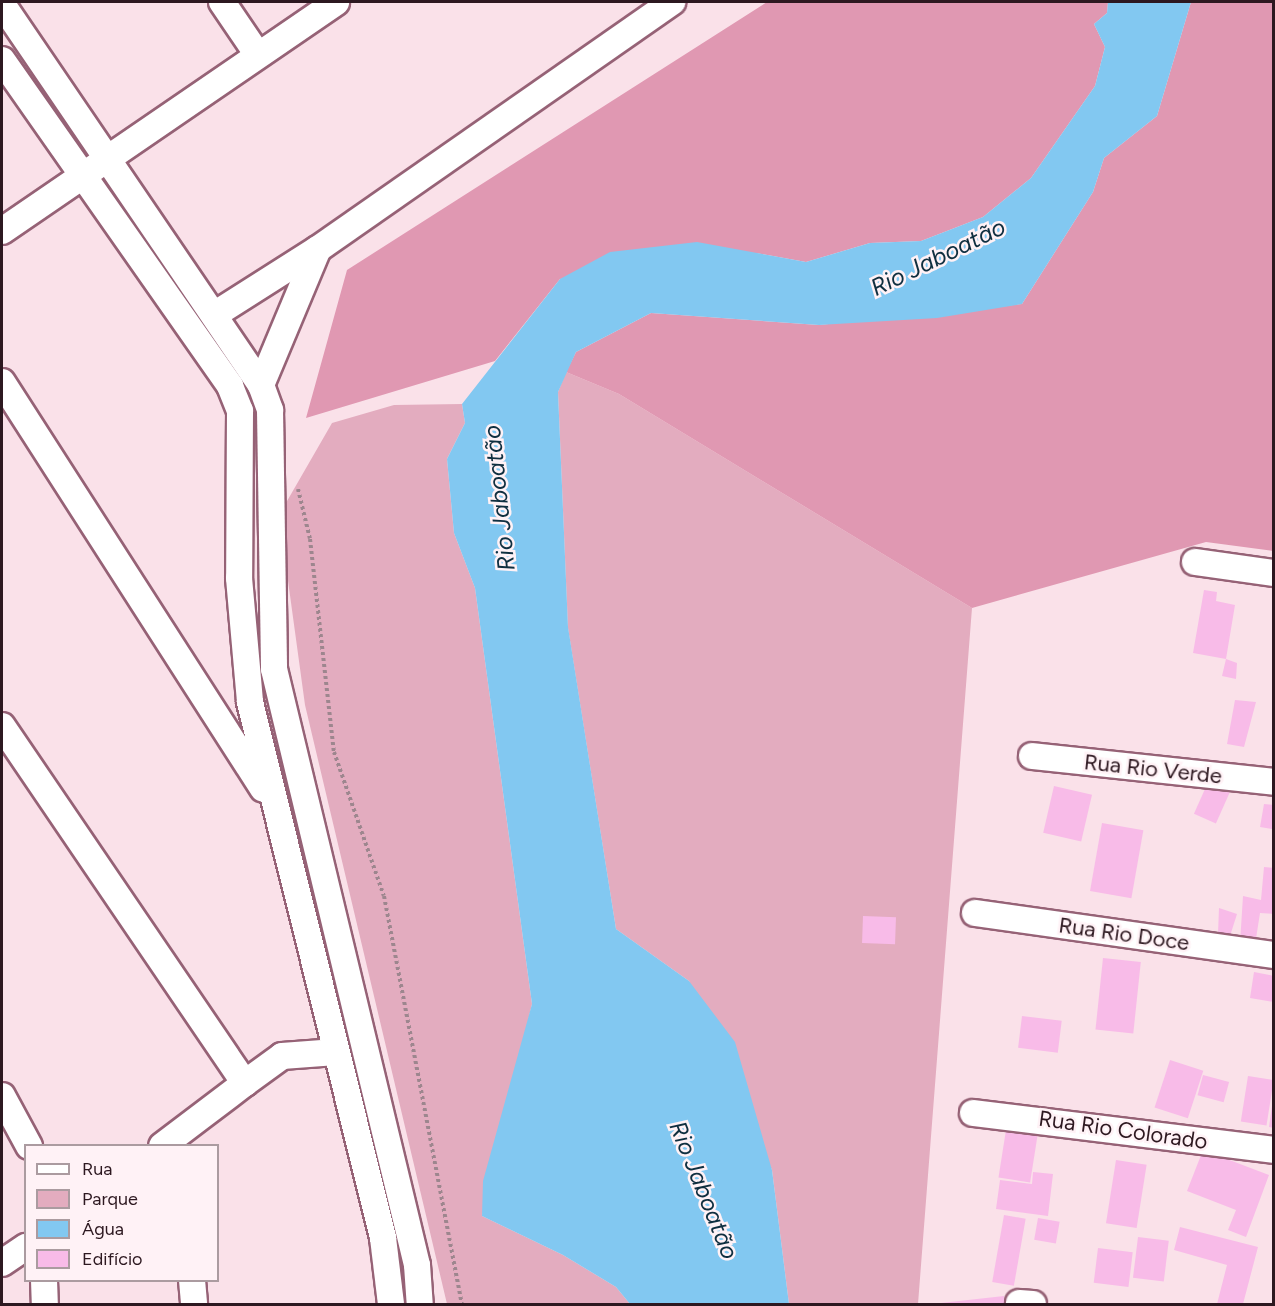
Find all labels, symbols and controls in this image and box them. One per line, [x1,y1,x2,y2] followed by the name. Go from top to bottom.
[866,212,1010,302] water label: Rio Jaboatão
[477,424,521,572] water label: Rio Jaboatão
[1083,749,1223,789] street label: Rua Rio Verde
[1057,912,1191,956] street label: Rua Rio Doce
[1037,1105,1209,1155] street label: Rua Rio Colorado
[663,1117,745,1263] water label: Rio Jaboatão
[24,1144,219,1282] legend
[82,1158,113,1180] text: Rua
[82,1188,138,1210] text: Parque
[82,1218,124,1240] text: Água
[82,1248,143,1270] text: Edifício

